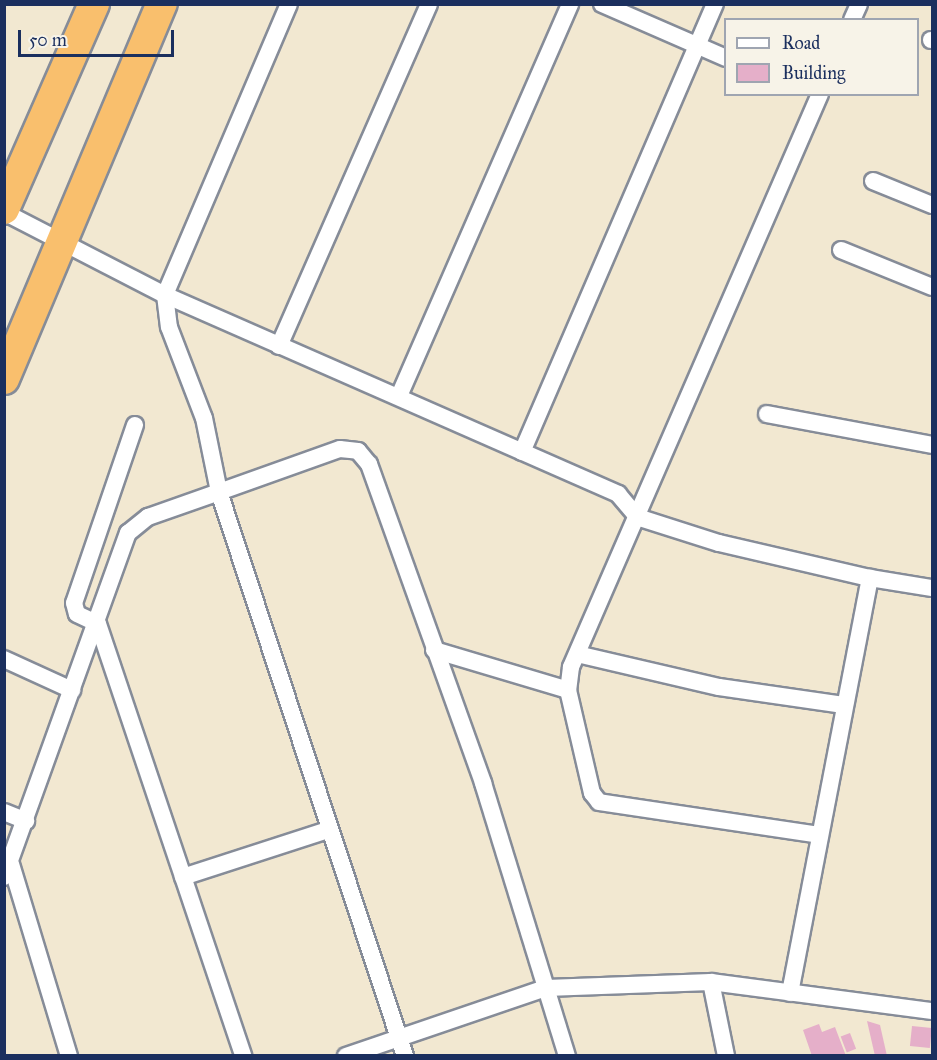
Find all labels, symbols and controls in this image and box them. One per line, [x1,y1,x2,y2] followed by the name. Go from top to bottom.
[21,18,177,56] scale bar
[724,18,919,96] legend
[29,29,67,51] text: 50 m
[782,32,820,54] text: Road
[782,62,845,84] text: Building

